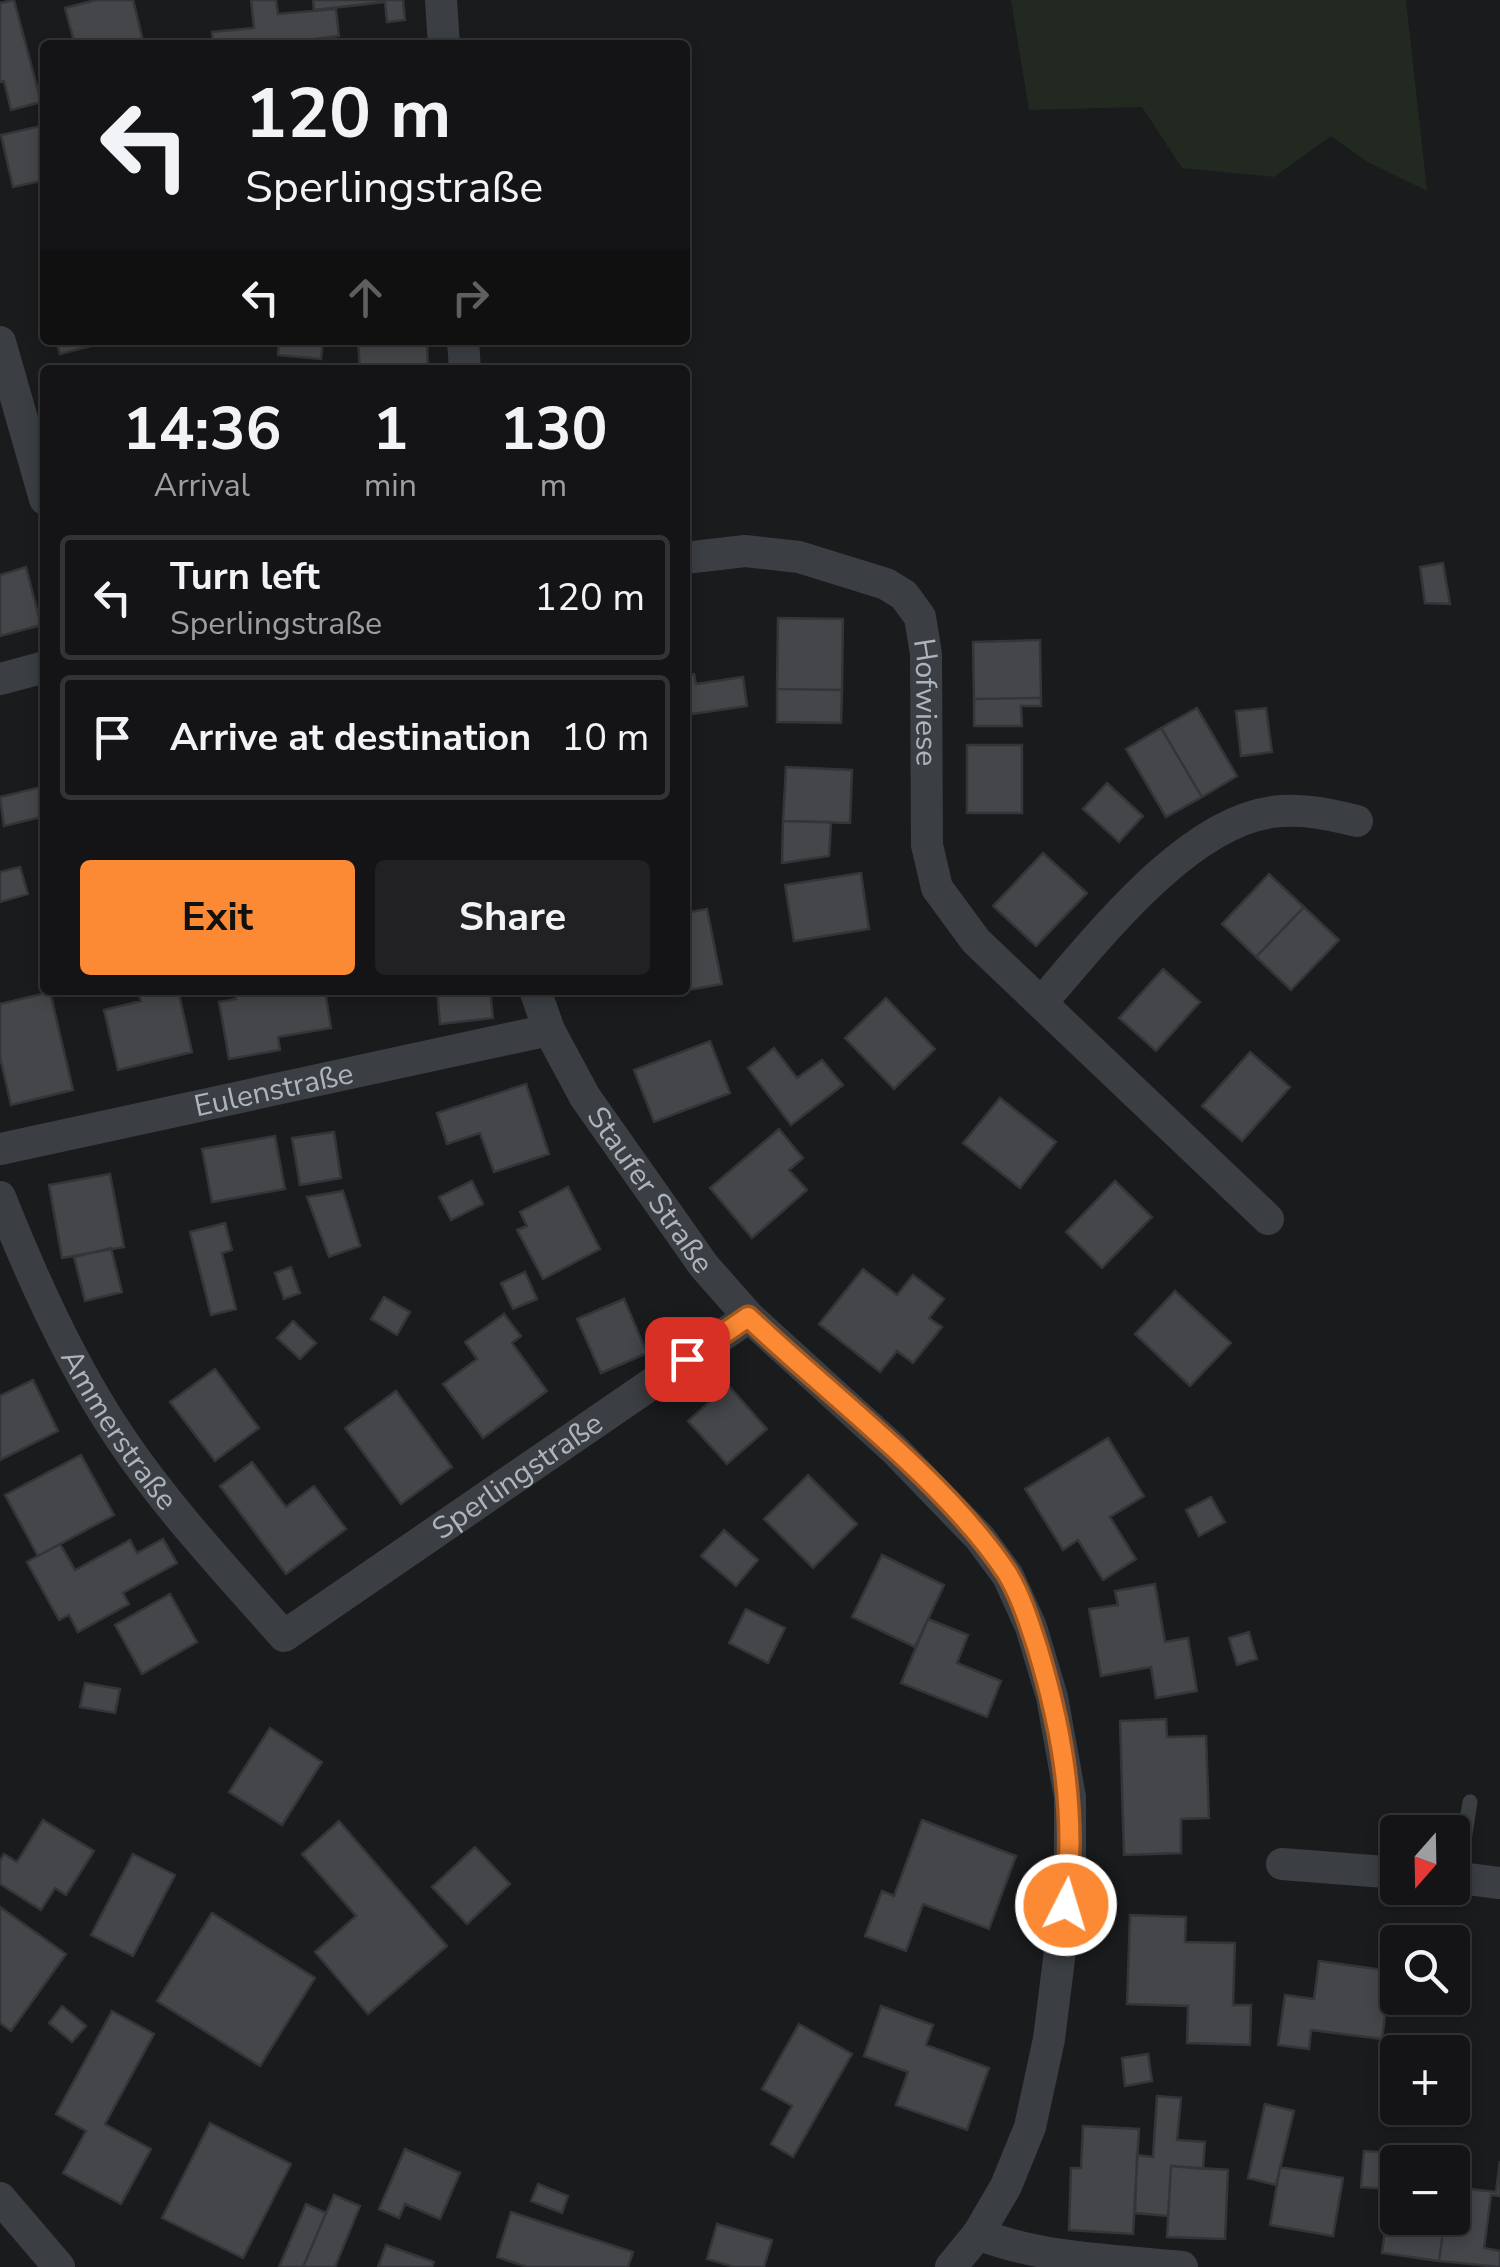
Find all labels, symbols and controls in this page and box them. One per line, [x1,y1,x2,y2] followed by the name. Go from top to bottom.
[245,66,451,162] text: 120 m
[80,80,210,210] icon: left
[245,157,543,218] text: Sperlingstraße
[233,270,288,325] icon: left
[338,270,393,325] icon: ahead
[443,270,498,325] icon: right
[123,388,281,470] text: 14:36
[372,388,408,470] text: 1
[499,388,607,470] text: 130
[154,464,250,507] text: Arrival
[364,464,417,507] text: min
[540,464,567,507] text: m
[170,551,320,602] text: Turn left
[85,570,140,625] icon: left
[534,572,645,623] text: 120 m
[170,602,382,645] text: Sperlingstraße
[903,636,947,766] street label: Hofwiese
[85,710,140,765] icon: arrive
[170,712,531,763] text: Arrive at destination
[561,712,649,763] text: 10 m
[80,860,355,975] button: Exit
[375,860,650,975] button: Share
[190,1053,357,1127] street label: Eulenstraße
[577,1098,723,1282] street label: Staufer Straße
[645,1317,730,1402] pin
[660,1332,715,1387] icon: arrive
[51,1342,187,1519] street label: Ammerstraße
[424,1403,611,1549] street label: Sperlingstraße
[1380,1815,1470,1905] north arrow
[1380,1815,1470,2235] map controls
[1014,1853,1118,1957] position arrow
[1380,1925,1470,2015] button: search
[1380,2035,1470,2125] button: +
[1380,2145,1470,2235] button: −

